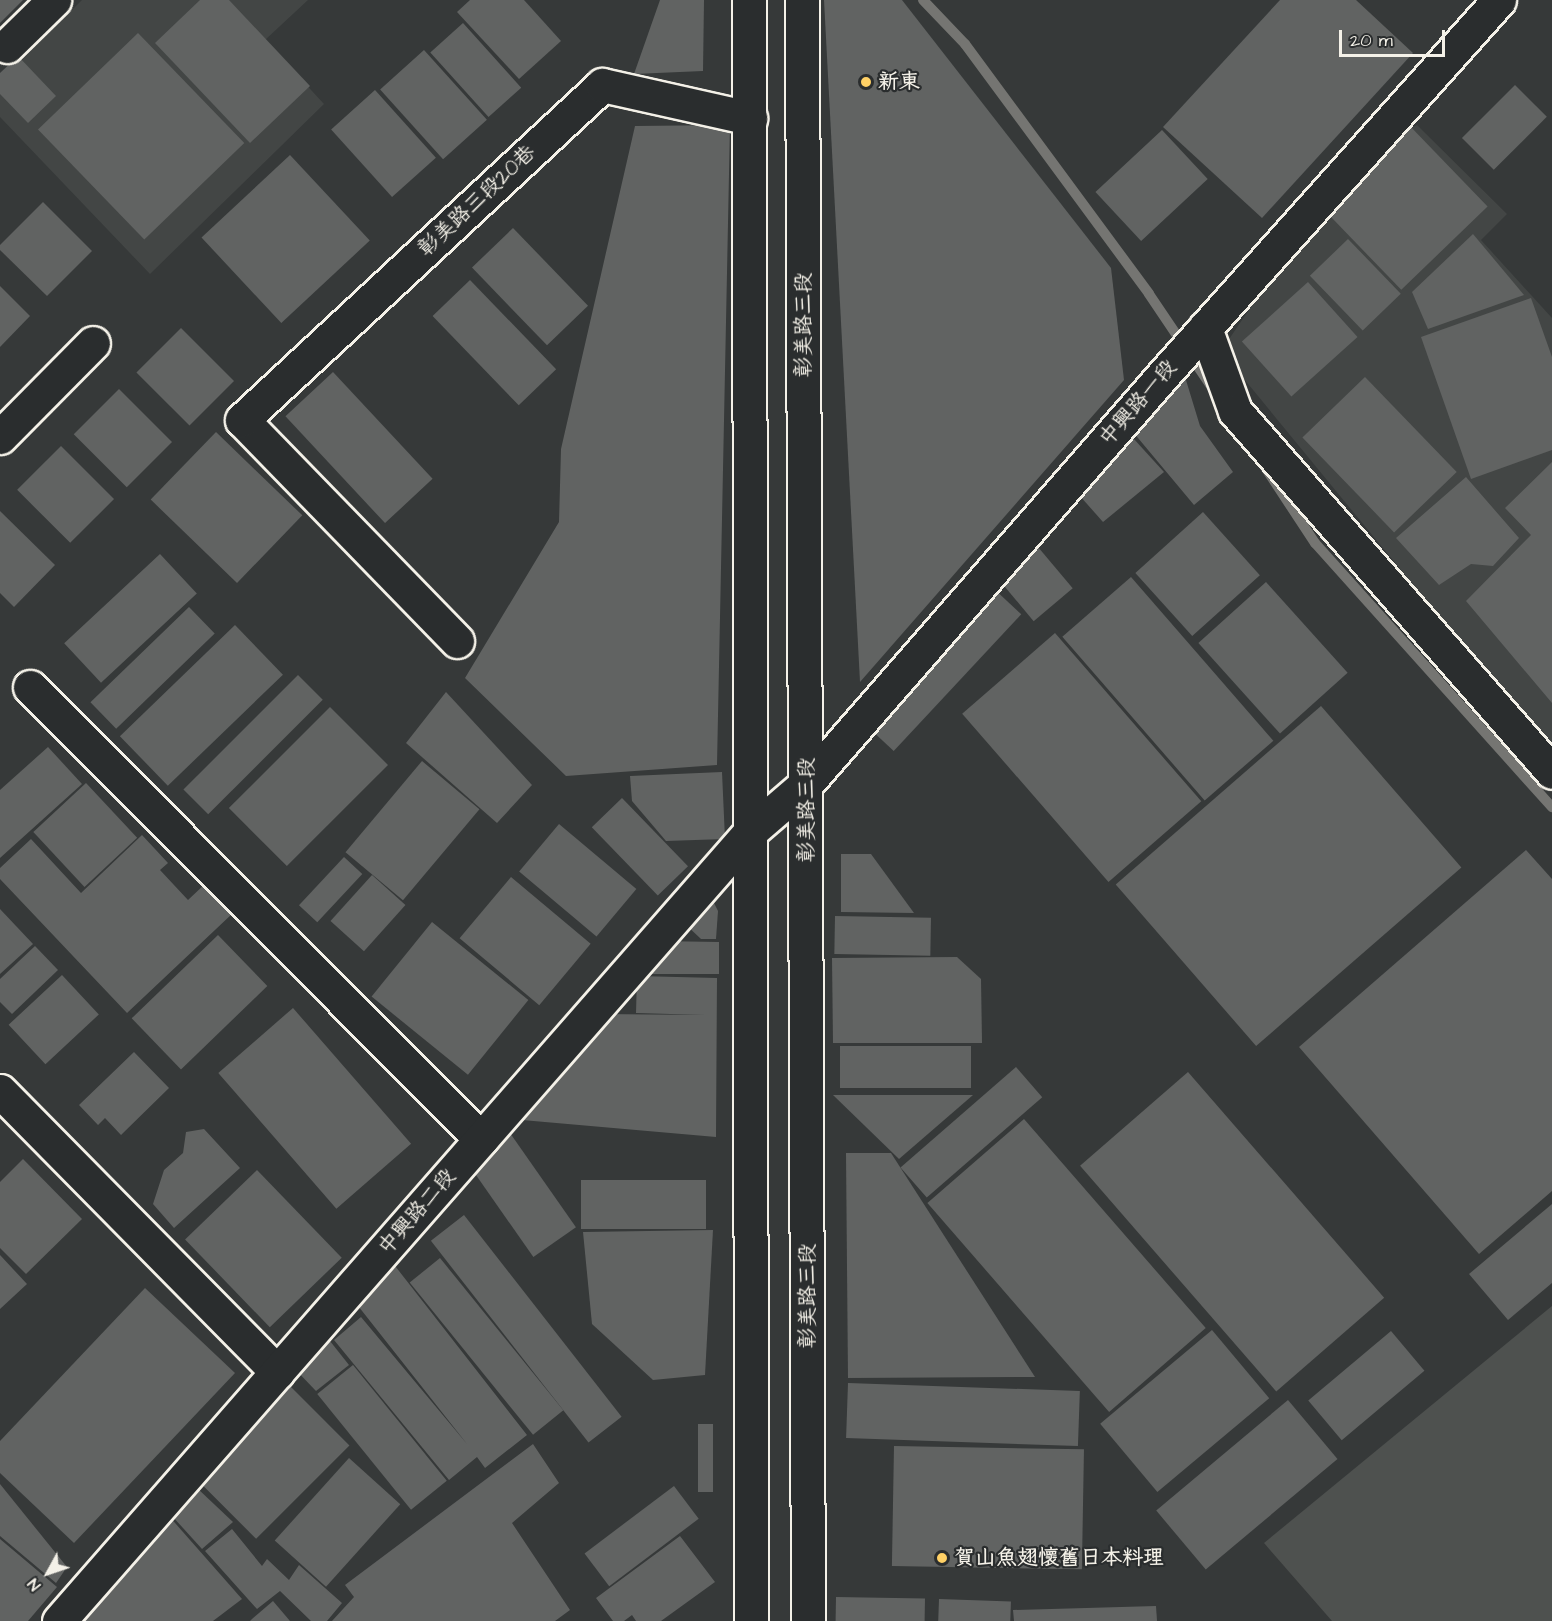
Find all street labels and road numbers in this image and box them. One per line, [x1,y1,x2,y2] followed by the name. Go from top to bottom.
[413,140,541,262] street label: 彰美路三段20巷
[791,273,817,377] street label: 彰美路三段
[1094,355,1182,451] street label: 中興路一段
[794,758,820,862] street label: 彰美路三段
[373,1164,461,1260] street label: 中興路二段
[795,1244,821,1348] street label: 彰美路三段

